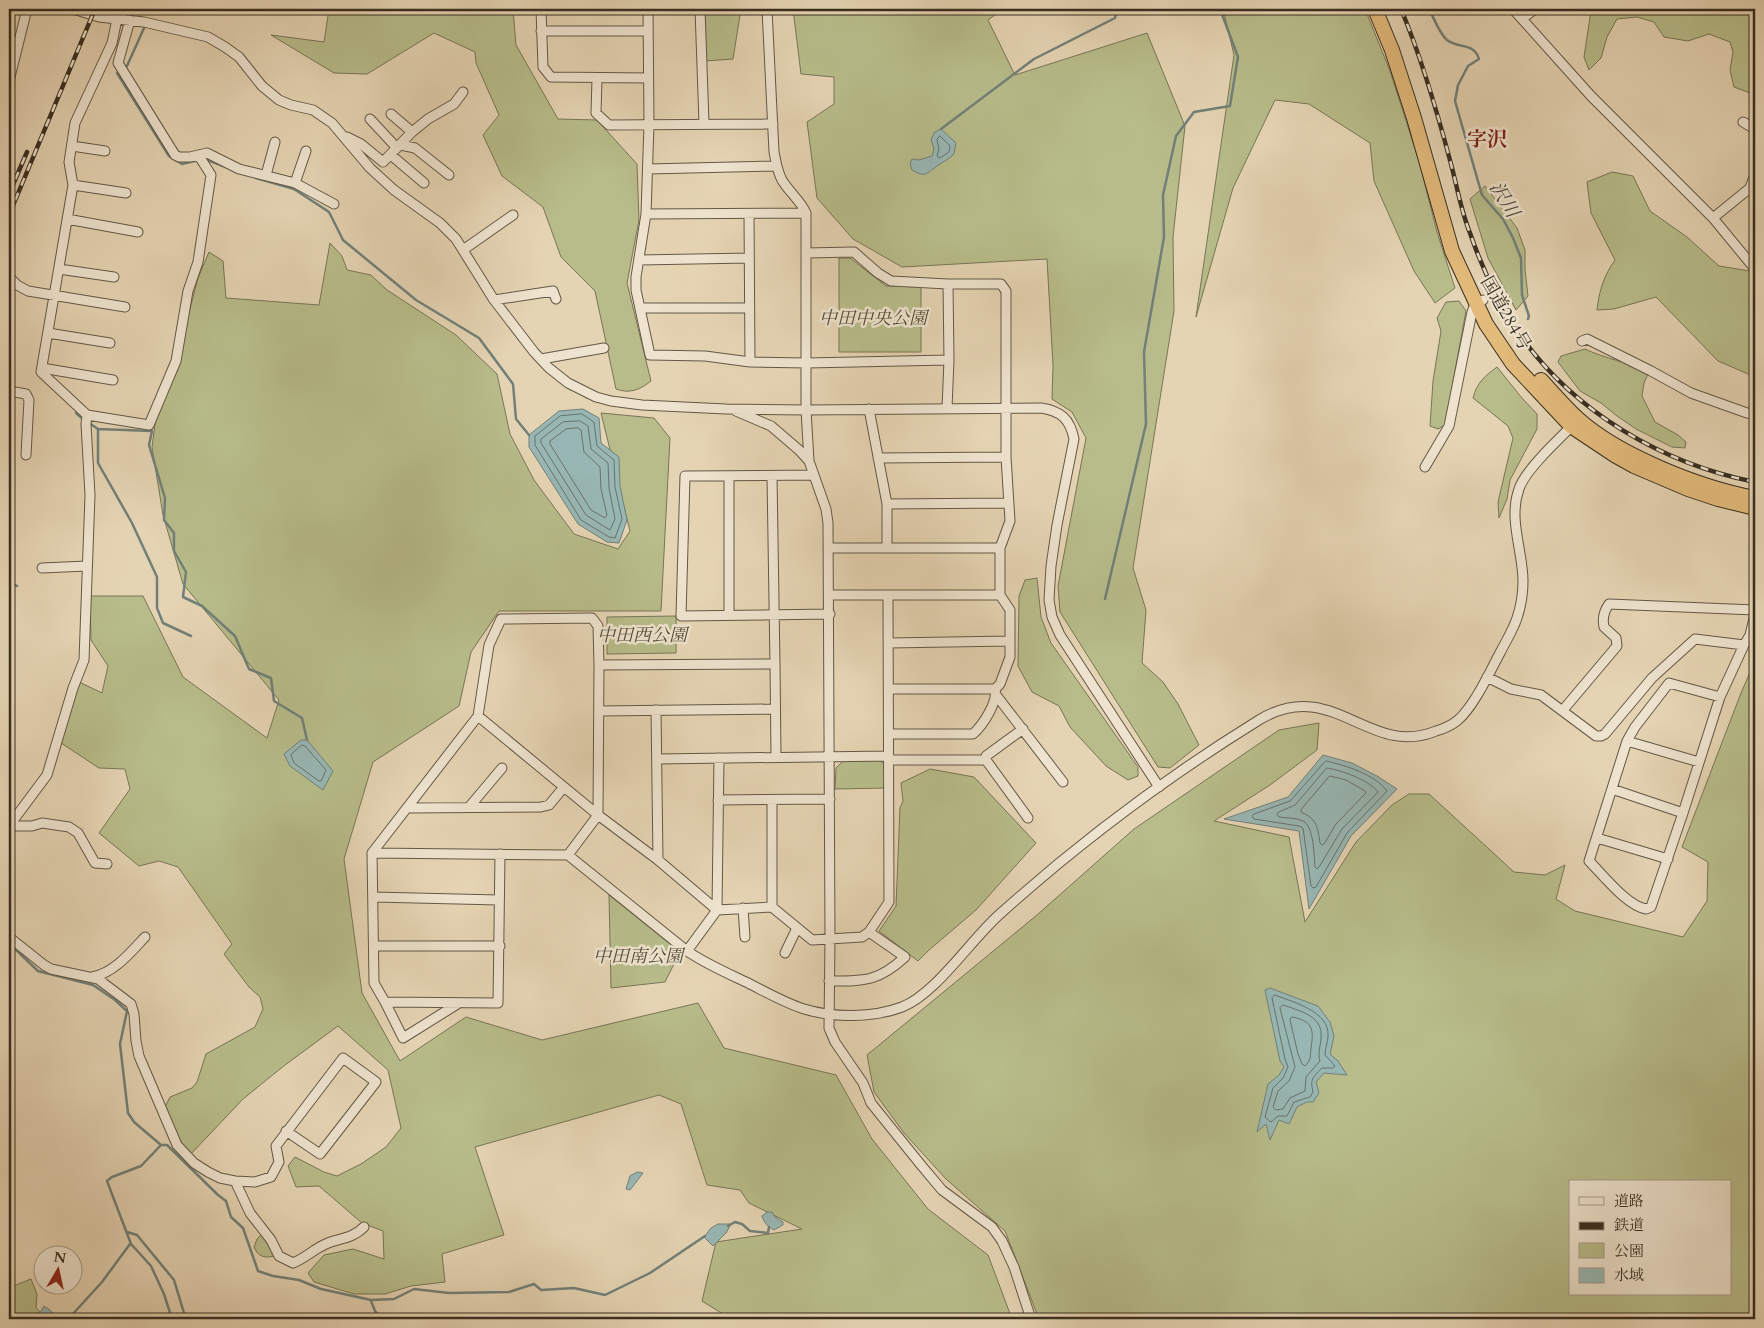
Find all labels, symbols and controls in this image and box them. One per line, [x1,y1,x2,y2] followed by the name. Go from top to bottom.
[1467,126,1507,153] district label: 字沢
[1483,177,1526,224] water label: 沢川
[1474,272,1537,355] street label: 国道284号
[819,306,930,331] park label: 中田中央公園
[597,623,690,648] park label: 中田西公園
[593,944,686,969] park label: 中田南公園
[1569,1180,1732,1296] legend
[1614,1191,1644,1211] text: 道路
[1614,1215,1644,1235] text: 鉄道
[1614,1241,1644,1261] text: 公園
[32,1246,82,1296] north arrow
[52,1247,67,1268] text: N
[1614,1265,1644,1285] text: 水域

